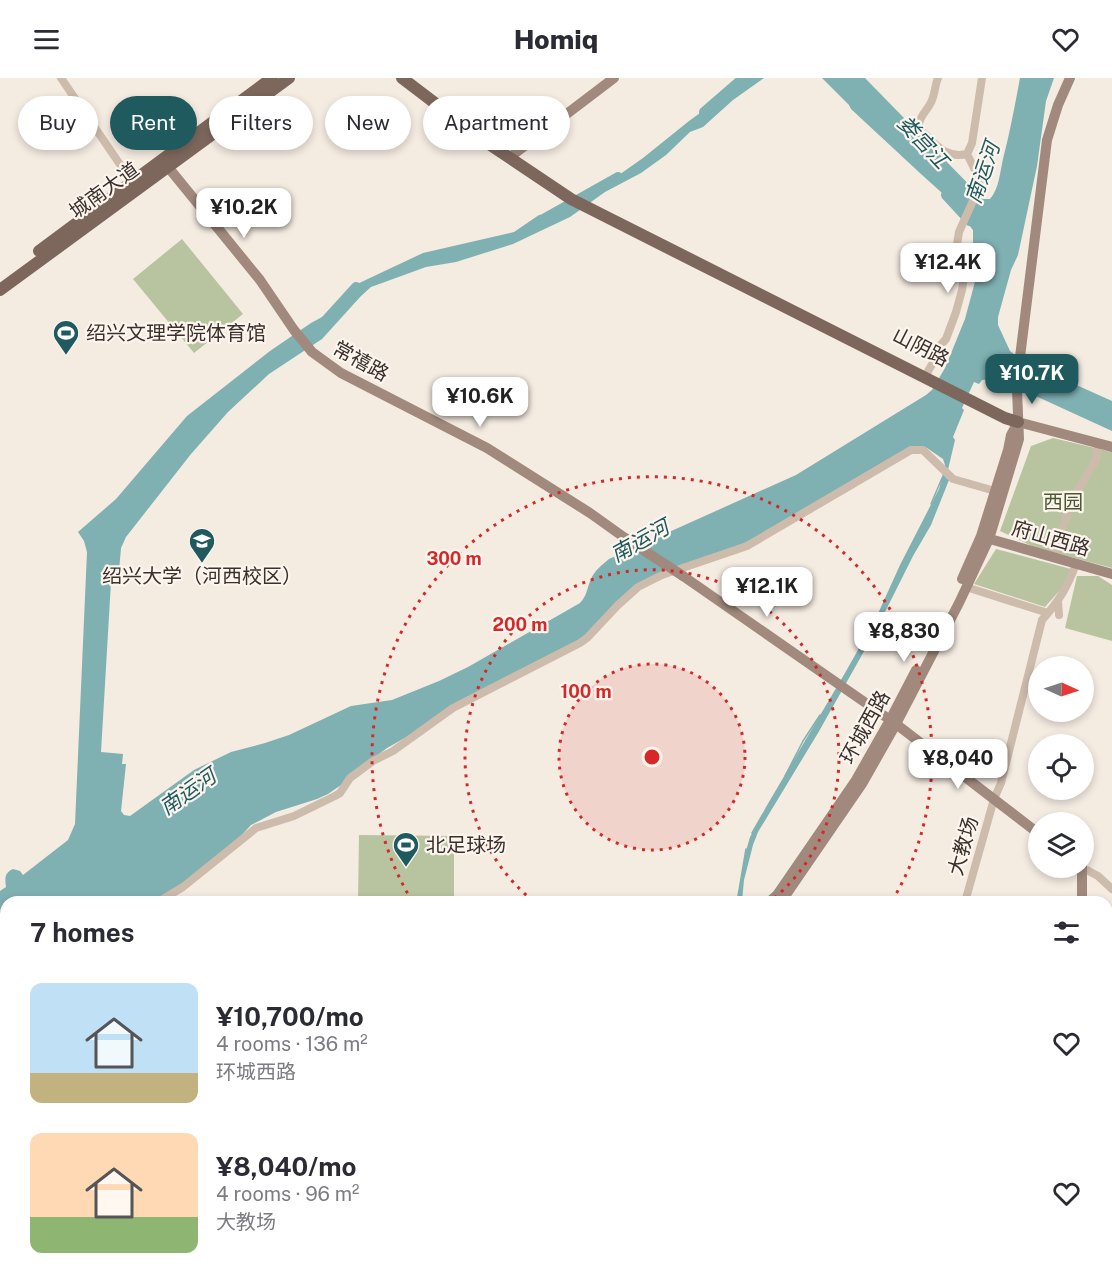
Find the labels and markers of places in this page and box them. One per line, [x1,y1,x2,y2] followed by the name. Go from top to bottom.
[195,188,293,239] pin: ¥10.2K
[899,243,997,294] pin: ¥12.4K
[51,318,81,356] sports icon: 绍兴文理学院体育馆
[86,321,266,345] place label: 绍兴文理学院体育馆
[983,354,1081,405] pin: ¥10.7K
[431,377,529,428] pin: ¥10.6K
[187,526,217,564] school or university icon: 绍兴大学（河西校区）
[102,564,302,588] place label: 绍兴大学（河西校区）
[718,567,816,618] pin: ¥12.1K
[855,612,953,663] pin: ¥8,830
[909,739,1007,790] pin: ¥8,040
[642,747,662,767] centre of rings
[391,830,421,868] sports icon: 北足球场
[426,833,506,857] place label: 北足球场

